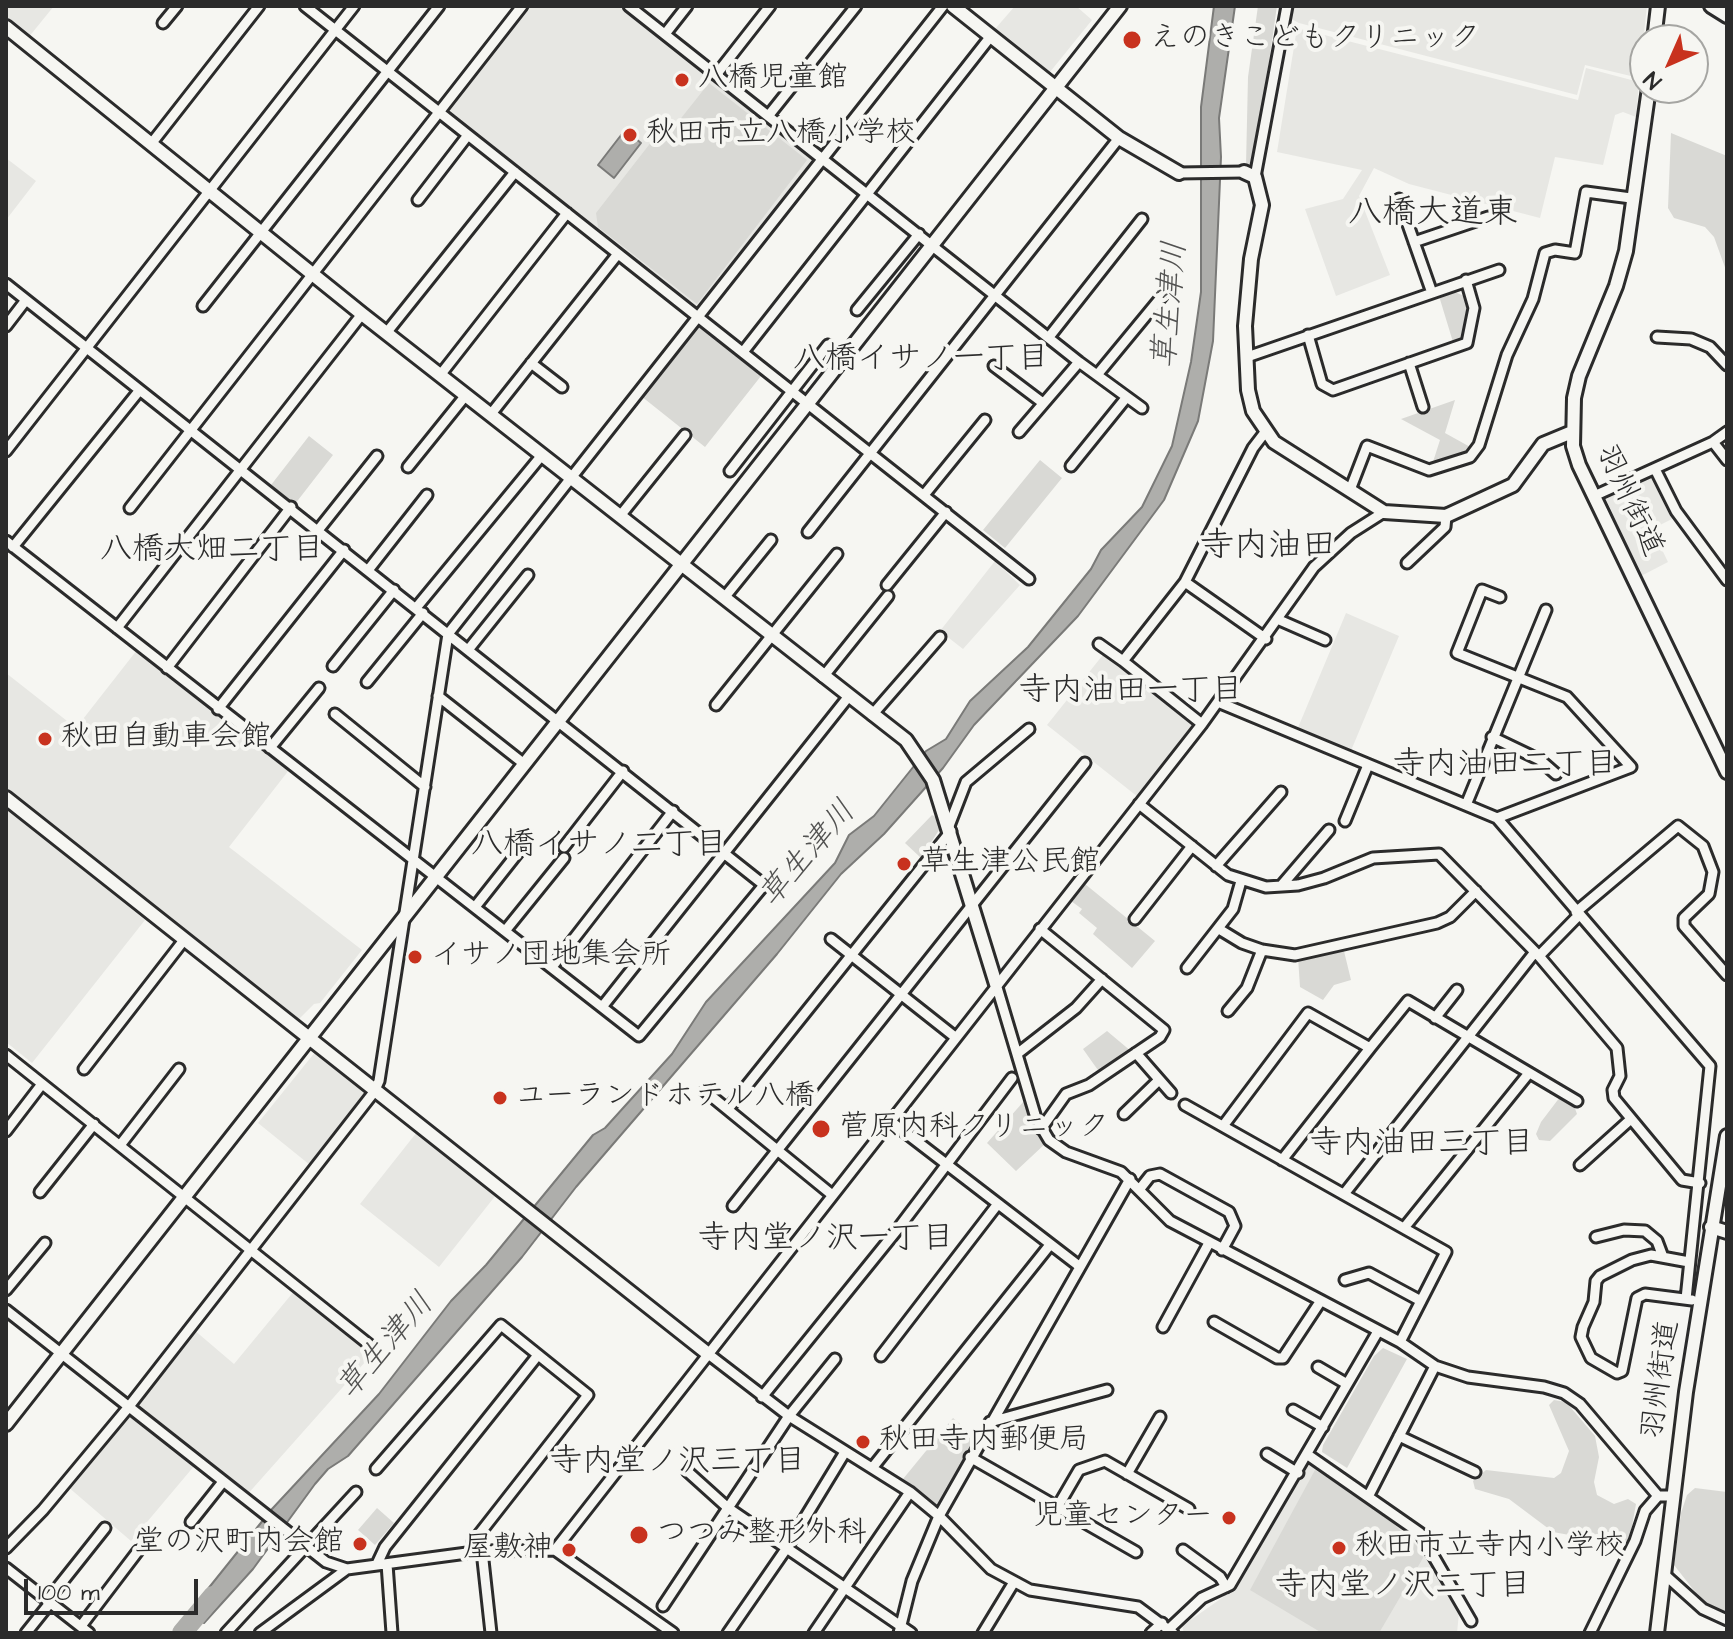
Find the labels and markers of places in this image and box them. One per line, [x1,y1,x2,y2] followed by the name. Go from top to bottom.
[1150,22,1480,58] place label: えのきこどもクリニック
[1121,29,1143,51] marker: えのきこどもクリニック
[698,62,848,98] place label: 八橋児童館
[673,71,691,89] marker: 八橋児童館
[646,117,916,153] place label: 秋田市立八橋小学校
[621,126,639,144] marker: 秋田市立八橋小学校
[61,721,271,757] place label: 秋田自動車会館
[36,730,54,748] marker: 秋田自動車会館
[920,846,1100,882] place label: 草生津公民館
[895,855,913,873] marker: 草生津公民館
[431,939,671,975] place label: イサノ団地集会所
[406,948,424,966] marker: イサノ団地集会所
[516,1080,815,1116] place label: ユーランドホテル八橋
[491,1089,509,1107] marker: ユーランドホテル八橋
[839,1111,1109,1147] place label: 菅原内科クリニック
[810,1118,832,1140] marker: 菅原内科クリニック
[879,1424,1089,1460] place label: 秋田寺内郵便局
[854,1433,872,1451] marker: 秋田寺内郵便局
[1033,1500,1213,1536] place label: 児童センター
[1220,1509,1238,1527] marker: 児童センター
[657,1517,867,1553] place label: つつみ整形外科
[628,1524,650,1546] marker: つつみ整形外科
[134,1526,344,1562] place label: 堂の沢町内会館
[1355,1530,1625,1566] place label: 秋田市立寺内小学校
[463,1532,553,1568] place label: 屋敷神
[351,1535,369,1553] marker: 堂の沢町内会館
[1330,1539,1348,1557] marker: 秋田市立寺内小学校
[560,1541,578,1559] marker: 屋敷神

